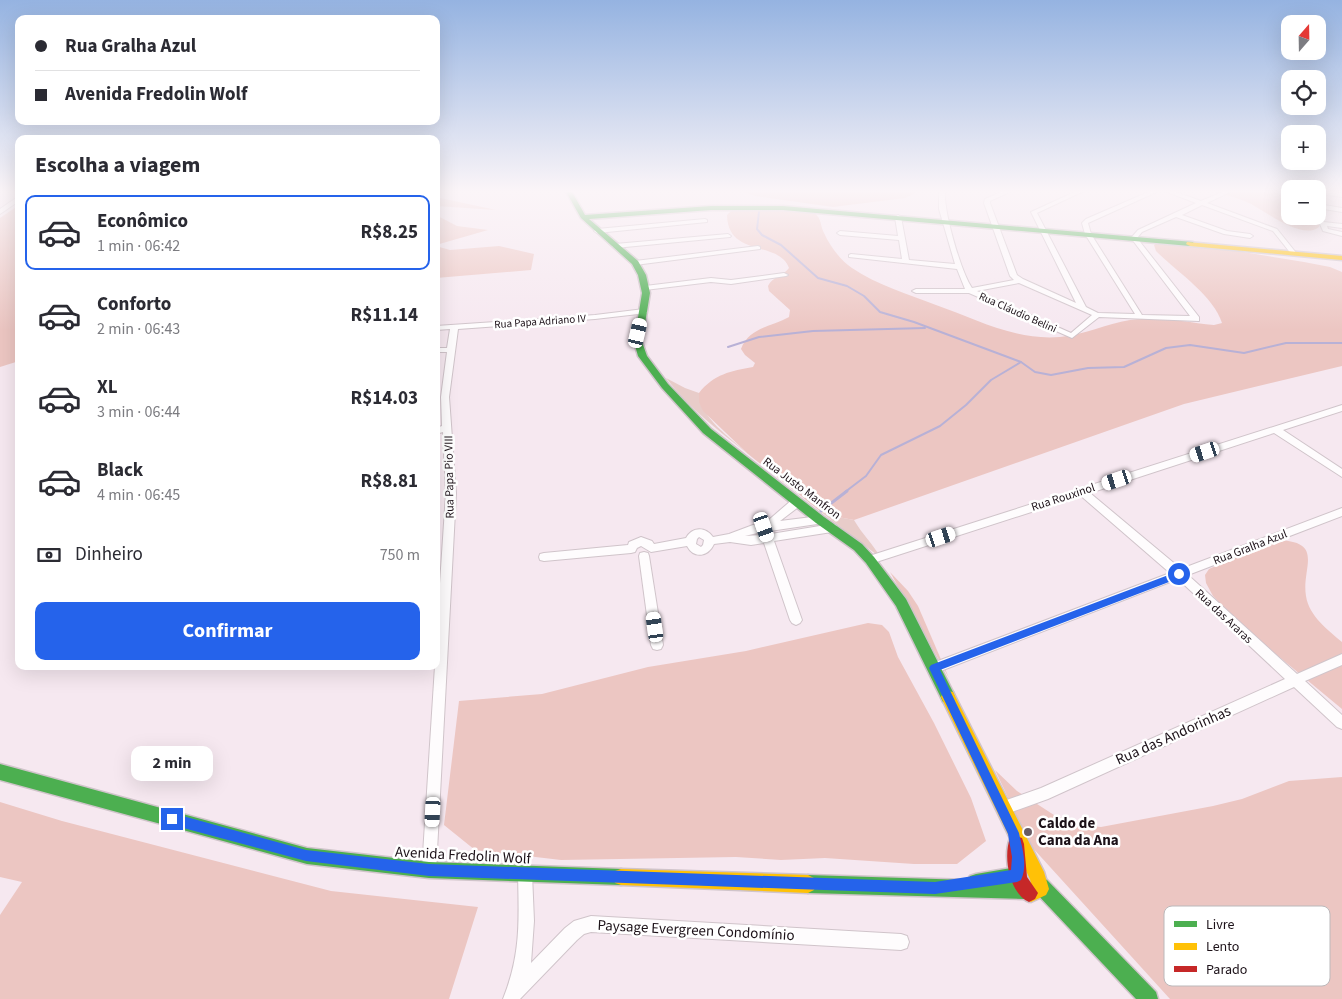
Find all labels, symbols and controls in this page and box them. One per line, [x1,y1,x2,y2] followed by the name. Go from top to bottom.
[1281,15,1326,60] north arrow
[1281,15,1326,225] map controls
[65,33,196,60] text: Rua Gralha Azul
[1281,70,1326,115] button: locate
[65,81,247,108] text: Avenida Fredolin Wolf
[1281,125,1326,170] button: +
[35,149,200,181] text: Escolha a viagem
[1281,180,1326,225] button: −
[97,208,188,235] text: Econômico
[37,210,82,255] icon: car
[361,219,418,246] text: R$8.25
[97,235,180,257] text: 1 min · 06:42
[976,289,1059,336] street label: Rua Cláudio Belini
[97,291,171,318] text: Conforto
[37,293,82,338] icon: car
[350,302,418,329] text: R$11.14
[494,311,587,332] street label: Rua Papa Adriano IV
[627,317,648,349] car
[97,318,180,340] text: 2 min · 06:43
[97,374,118,401] text: XL
[37,376,82,421] icon: car
[350,385,418,412] text: R$14.03
[97,401,180,423] text: 3 min · 06:44
[440,435,459,519] street label: Rua Papa Pio VIII
[1188,440,1221,464] car
[759,453,844,523] street label: Rua Justo Manfron
[97,457,143,484] text: Black
[37,459,82,504] icon: car
[361,468,418,495] text: R$8.81
[1100,468,1133,492] car
[1029,479,1097,516] street label: Rua Rouxinol
[97,484,180,506] text: 4 min · 06:45
[752,510,775,544] car
[924,525,957,549] car
[1211,526,1290,569] street label: Rua Gralha Azul
[35,541,63,569] icon: cash
[75,541,143,568] text: Dinheiro
[380,544,420,566] text: 750 m
[1168,563,1190,585] route start
[1191,585,1256,648] street label: Rua das Araras
[35,602,420,660] button: Confirmar
[645,611,664,643] car
[1112,701,1234,770] street label: Rua das Andorinhas
[131,746,213,782] callout: 2 min
[153,752,191,774] text: 2 min
[424,797,441,827] car
[161,808,183,830] route end
[1038,813,1119,851] place label: Caldo de Cana da Ana
[1022,826,1034,838] marker: Caldo de Cana da Ana
[394,841,532,870] street label: Avenida Fredolin Wolf
[1164,906,1330,986] legend
[597,915,795,946] street label: Paysage Evergreen Condomínio
[1206,915,1235,935] text: Livre
[1206,937,1239,957] text: Lento
[1206,960,1247,980] text: Parado

